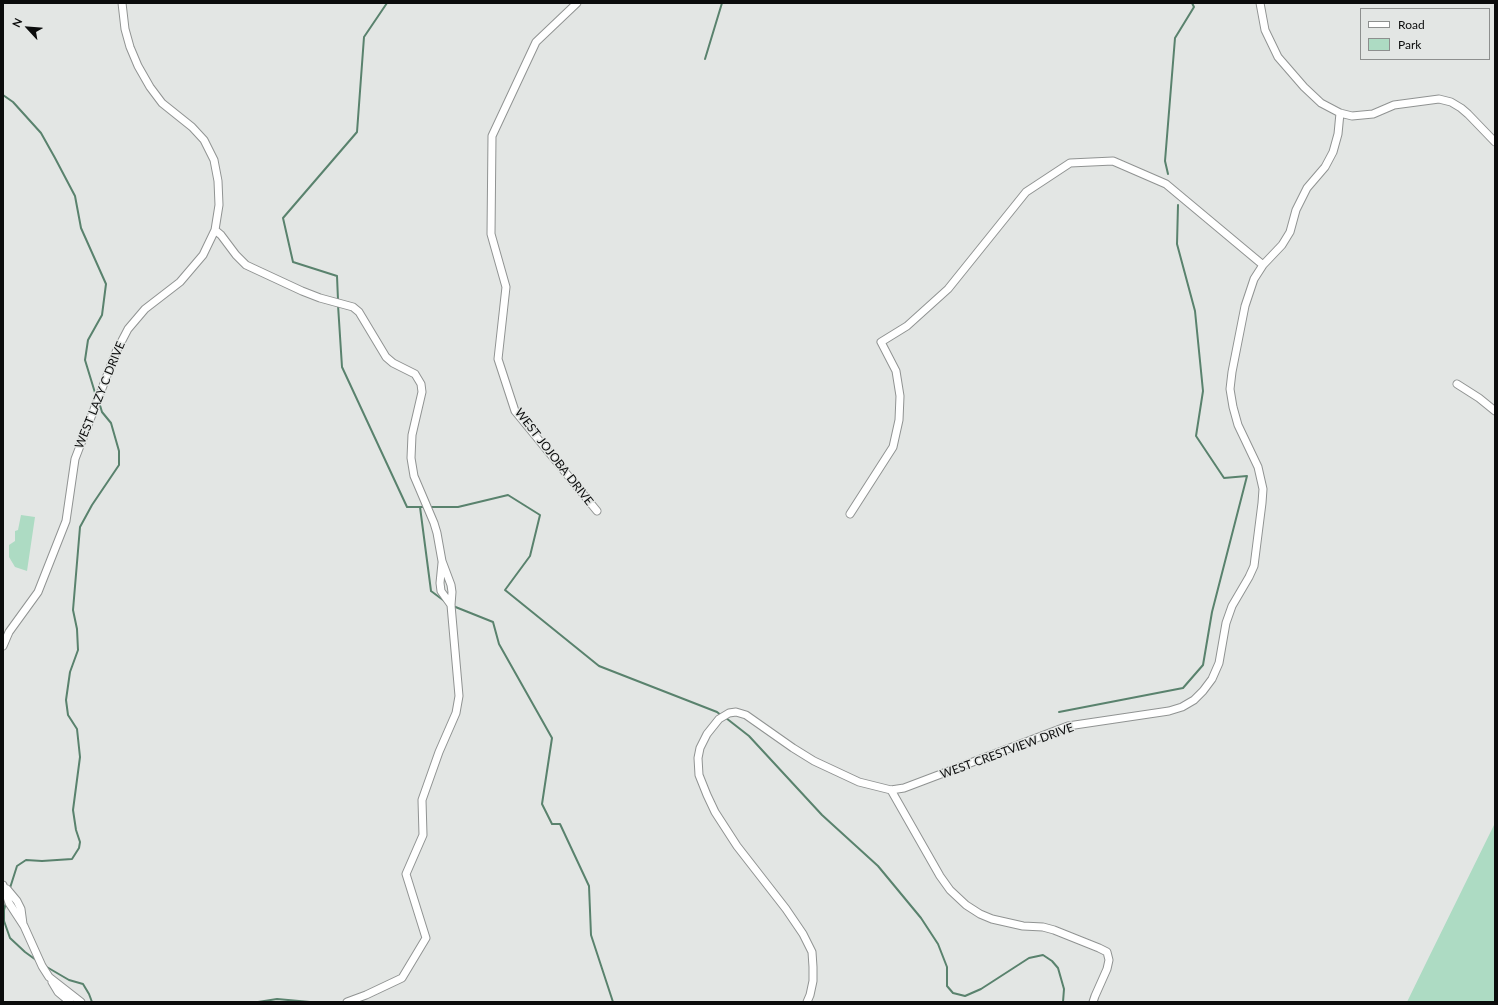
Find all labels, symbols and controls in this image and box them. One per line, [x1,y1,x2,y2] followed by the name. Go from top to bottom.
[8,8,48,48] north arrow
[1360,8,1490,60] legend
[9,16,24,29] text: N
[1398,17,1425,32] text: Road
[1398,37,1421,52] text: Park
[72,339,128,451] street label: WEST LAZY C DRIVE
[512,406,596,508] street label: WEST JOJOBA DRIVE
[938,720,1076,782] street label: WEST CRESTVIEW DRIVE

